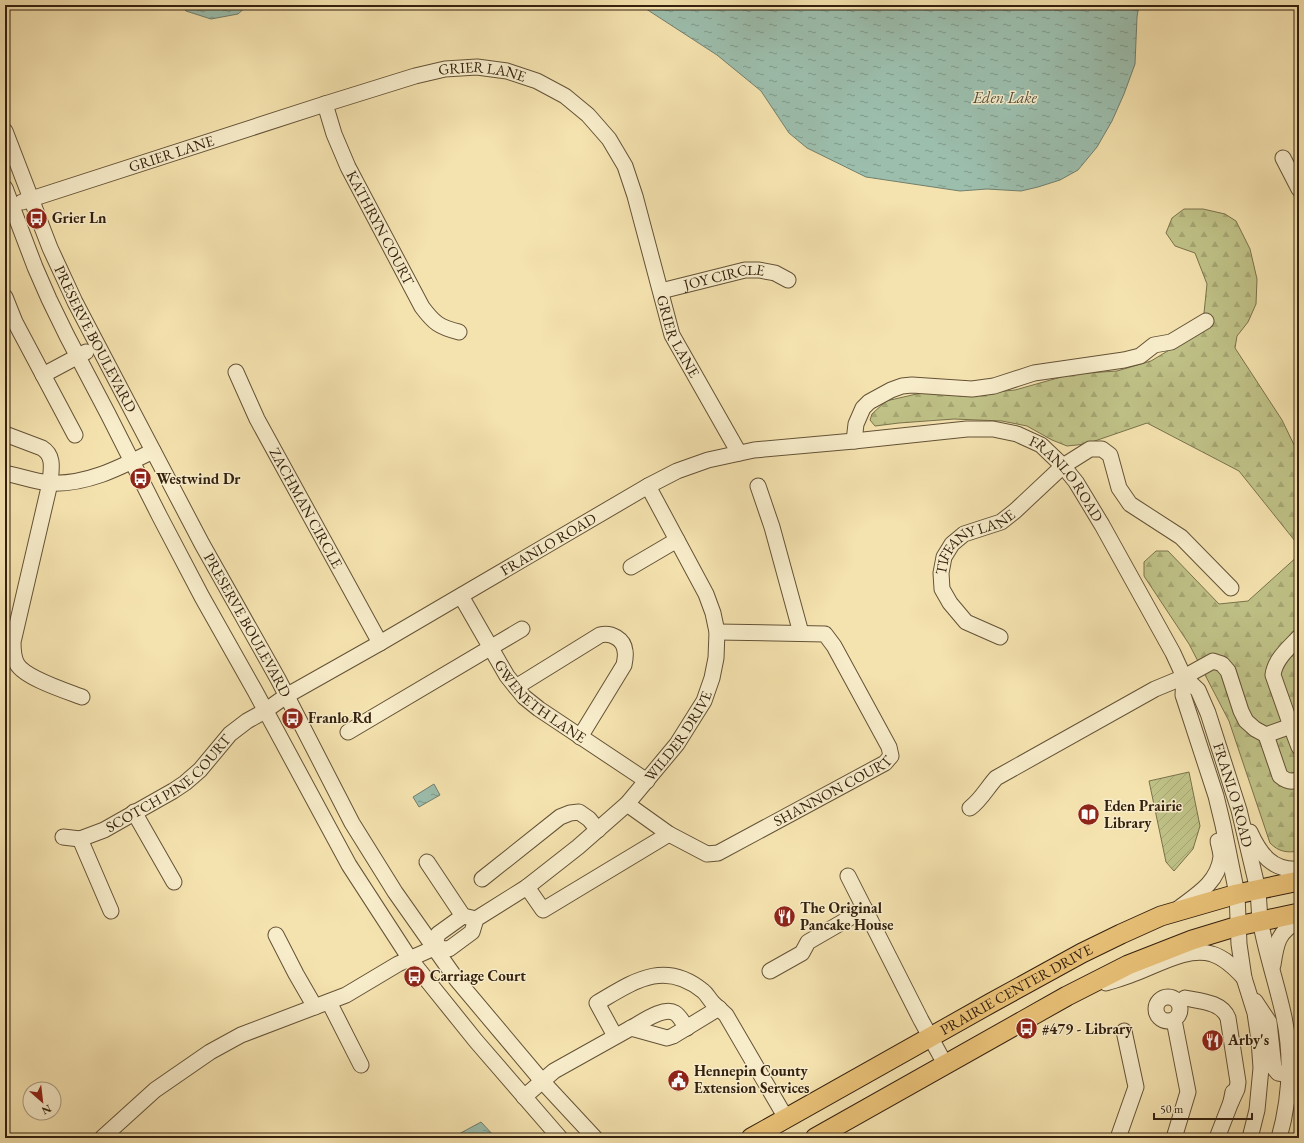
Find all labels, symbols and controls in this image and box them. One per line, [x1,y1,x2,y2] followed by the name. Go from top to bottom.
[436,57,529,86] street label: GRIER LANE
[972,87,1038,108] water label: Eden Lake
[126,130,217,176] street label: GRIER LANE
[343,167,419,289] street label: KATHRYN COURT
[24,205,50,231] bus stop icon: Grier Ln
[52,208,107,227] place label: Grier Ln
[680,260,767,294] street label: JOY CIRCLE
[50,262,141,415] street label: PRESERVE BOULEVARD
[653,293,704,381] street label: GRIER LANE
[1026,431,1108,525] street label: FRANLO ROAD
[265,444,347,572] street label: ZACHMAN CIRCLE
[128,466,154,492] bus stop icon: Westwind Dr
[156,469,241,488] place label: Westwind Dr
[931,504,1019,576] street label: TIFFANY LANE
[497,508,599,579] street label: FRANLO ROAD
[200,549,296,700] street label: PRESERVE BOULEVARD
[491,656,590,747] street label: GWENETH LANE
[640,688,716,785] street label: WILDER DRIVE
[279,705,305,731] bus stop icon: Franlo Rd
[308,708,373,727] place label: Franlo Rd
[102,729,235,836] street label: SCOTCH PINE COURT
[1209,740,1257,849] street label: FRANLO ROAD
[770,751,897,830] street label: SHANNON COURT
[1104,796,1182,832] place label: Eden Prairie Library
[1075,802,1101,828] library icon: Eden Prairie Library
[800,898,893,934] place label: The Original Pancake House
[771,904,797,930] restaurant icon: The Original Pancake House
[936,939,1096,1039] street label: PRAIRIE CENTER DRIVE
[402,963,428,989] bus stop icon: Carriage Court
[430,966,526,985] place label: Carriage Court
[1014,1016,1040,1042] bus stop icon: #479 - Library
[1042,1019,1133,1038] place label: #479 - Library
[1199,1027,1225,1053] restaurant icon: Arby's
[1227,1030,1269,1049] place label: Arby's
[694,1061,809,1097] place label: Hennepin County Extension Services
[666,1067,692,1093] public building icon: Hennepin County Extension Services
[22,1081,62,1121] north arrow
[1154,1095,1252,1121] scale bar
[1160,1101,1184,1117] text: 50 m
[39,1102,54,1118] text: N

